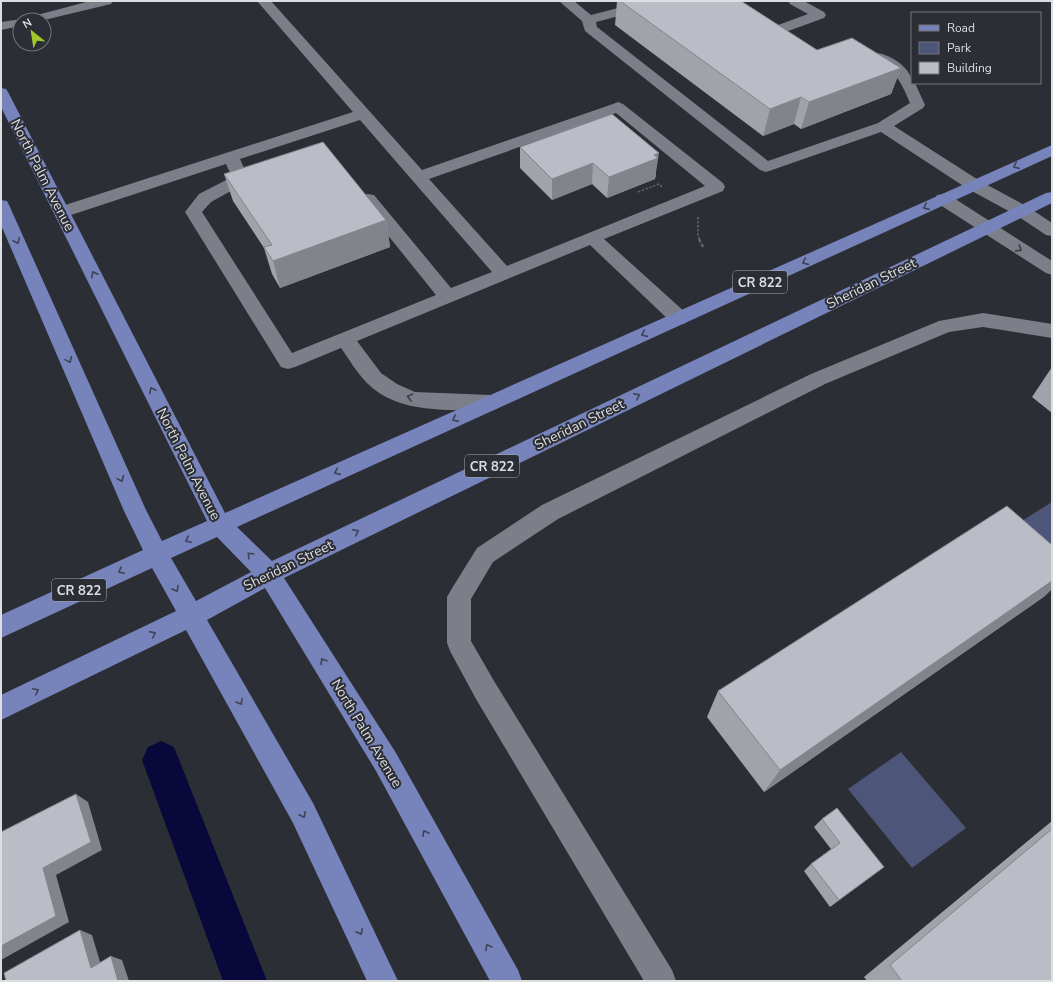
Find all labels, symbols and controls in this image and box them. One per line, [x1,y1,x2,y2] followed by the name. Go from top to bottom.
[12,12,52,52] north arrow
[911,12,1041,84] legend
[20,15,35,32] text: N
[947,20,975,36] text: Road
[947,40,972,56] text: Park
[947,60,992,76] text: Building
[6,116,79,234] street label: North Palm Avenue
[1013,161,1021,169] one-way arrow
[922,202,930,210] one-way arrow
[12,237,20,244] one-way arrow
[1015,244,1022,251] one-way arrow
[823,253,919,313] street label: Sheridan Street
[801,257,809,265] one-way arrow
[91,271,98,278] one-way arrow
[733,271,787,293] road number: CR 822
[640,329,648,337] one-way arrow
[64,356,72,363] one-way arrow
[149,387,157,394] one-way arrow
[407,393,414,402] one-way arrow
[633,393,641,401] one-way arrow
[531,394,627,454] street label: Sheridan Street
[152,405,225,523] street label: North Palm Avenue
[452,414,460,422] one-way arrow
[465,455,519,477] road number: CR 822
[333,468,340,476] one-way arrow
[116,475,124,482] one-way arrow
[352,529,360,537] one-way arrow
[185,535,193,543] one-way arrow
[240,535,336,595] street label: Sheridan Street
[247,552,255,559] one-way arrow
[118,566,125,574] one-way arrow
[52,579,106,601] road number: CR 822
[171,585,178,592] one-way arrow
[149,631,156,639] one-way arrow
[321,658,328,665] one-way arrow
[327,676,406,791] street label: North Palm Avenue
[32,688,39,696] one-way arrow
[235,698,242,705] one-way arrow
[299,811,306,818] one-way arrow
[423,830,430,837] one-way arrow
[355,928,363,935] one-way arrow
[486,944,493,951] one-way arrow

